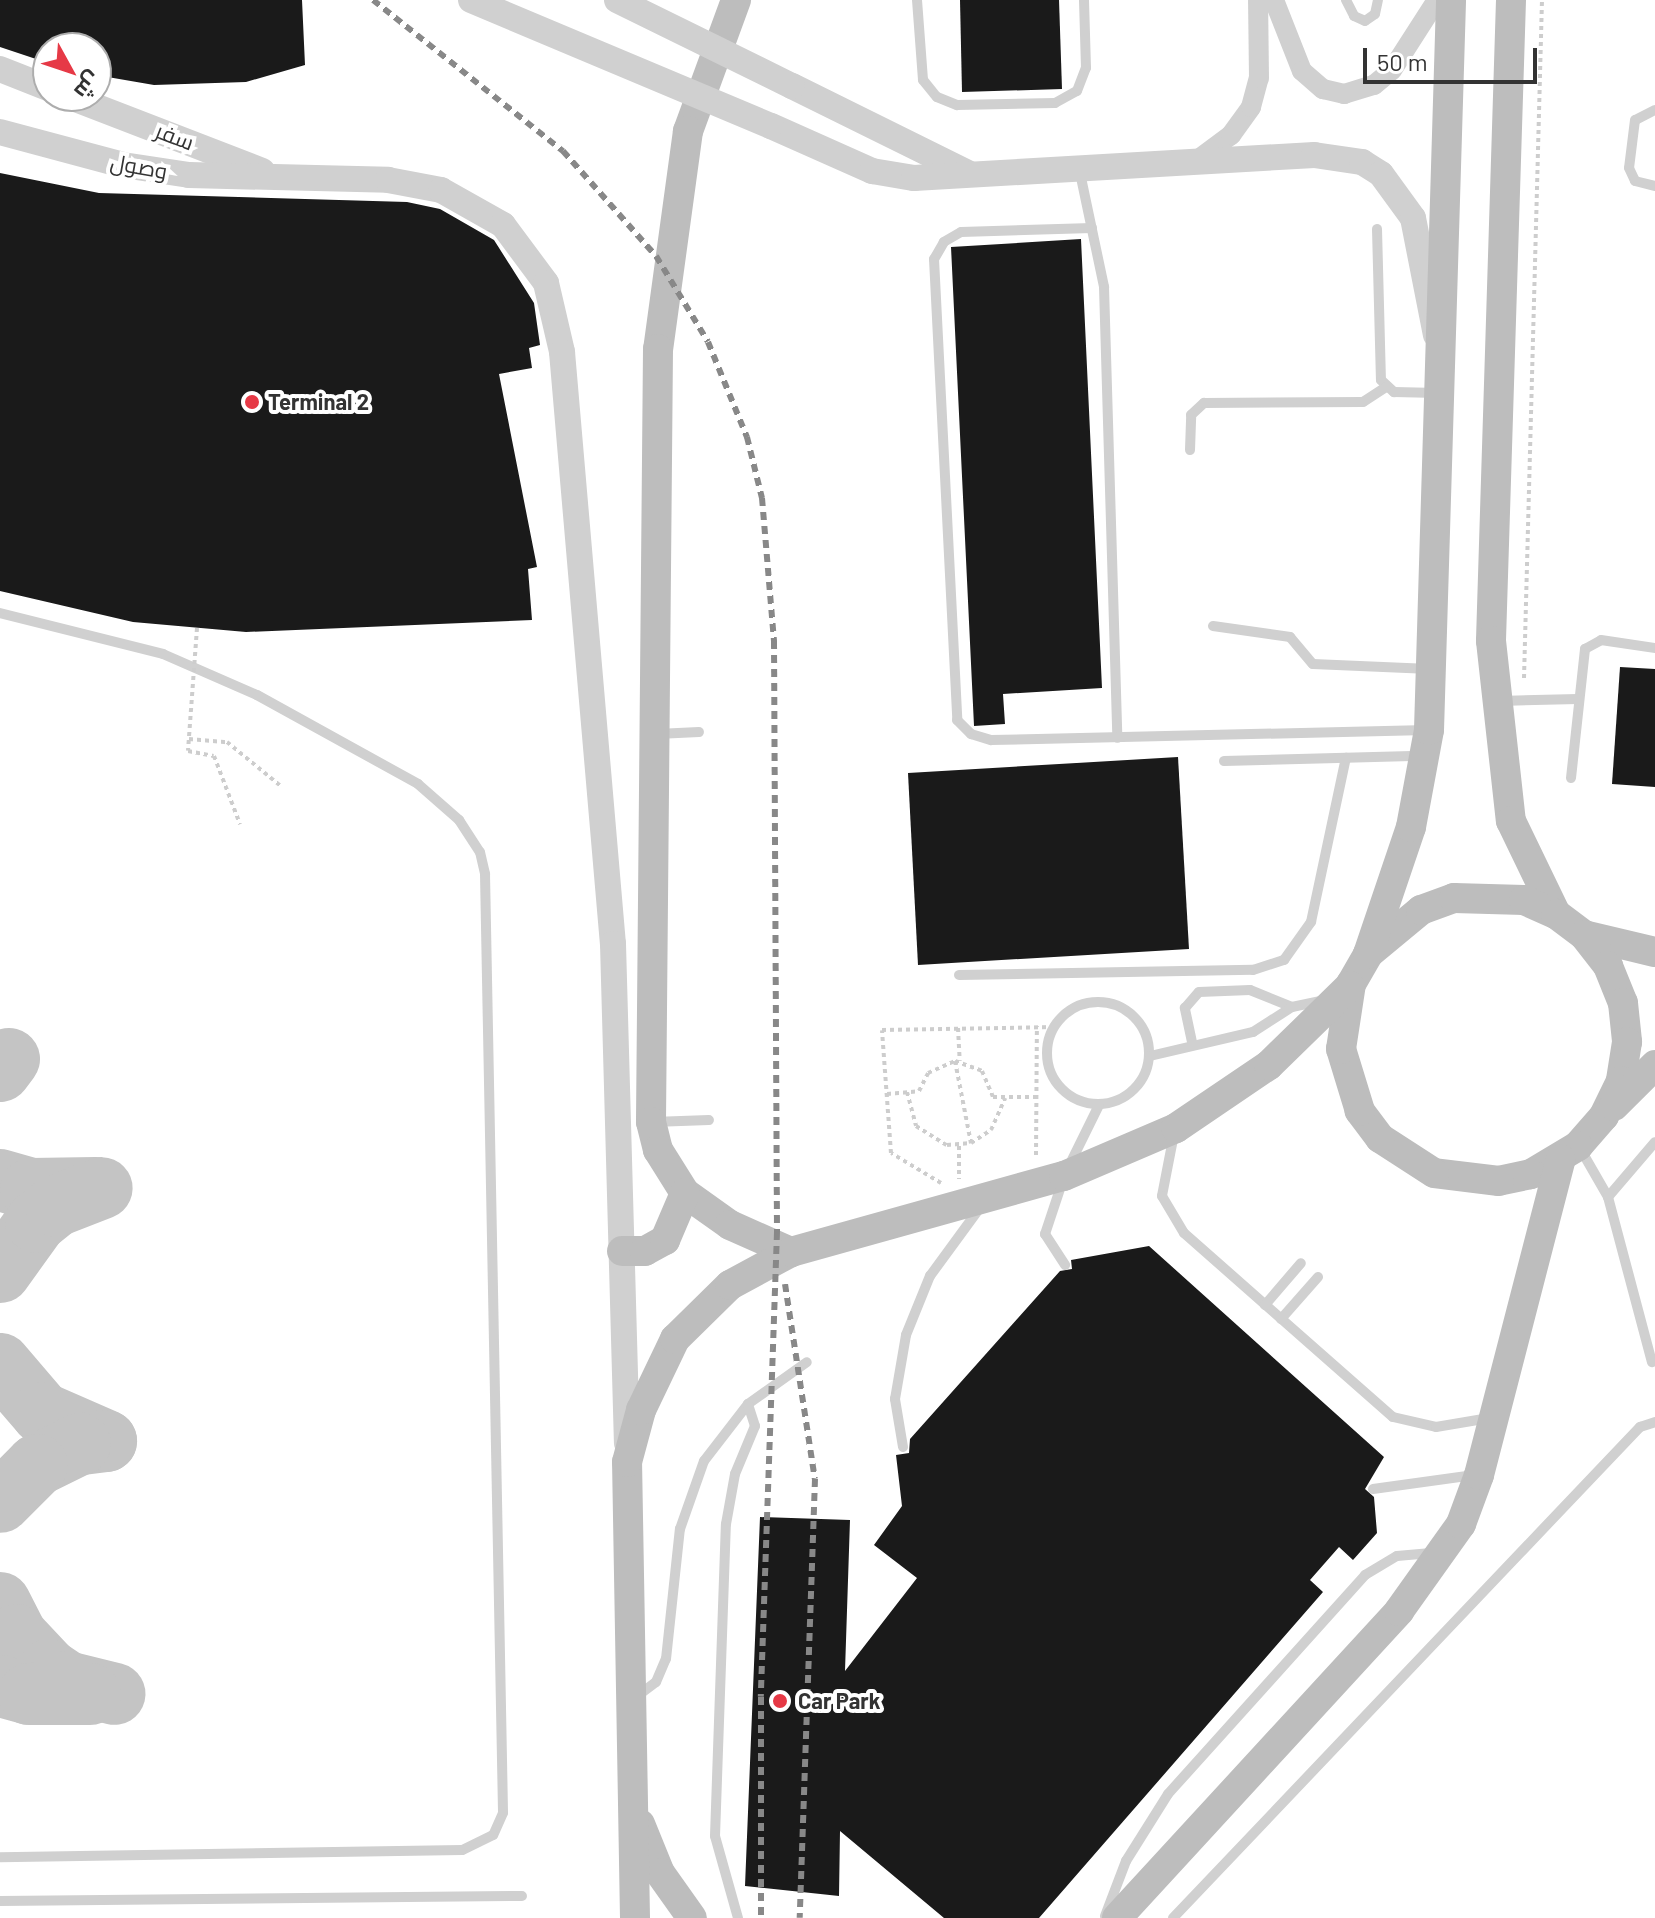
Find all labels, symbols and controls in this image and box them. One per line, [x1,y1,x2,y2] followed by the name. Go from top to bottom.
[32,32,112,112] north arrow
[1367,32,1541,82] scale bar
[1377,47,1428,76] text: 50 m
[70,67,108,105] text: ش
[152,117,198,155] street label: سفر
[108,148,170,184] street label: وصول
[268,389,369,415] place label: Terminal 2
[243,393,261,411] marker: Terminal 2
[798,1688,880,1714] place label: Car Park
[769,1690,791,1712] marker: Car Park

